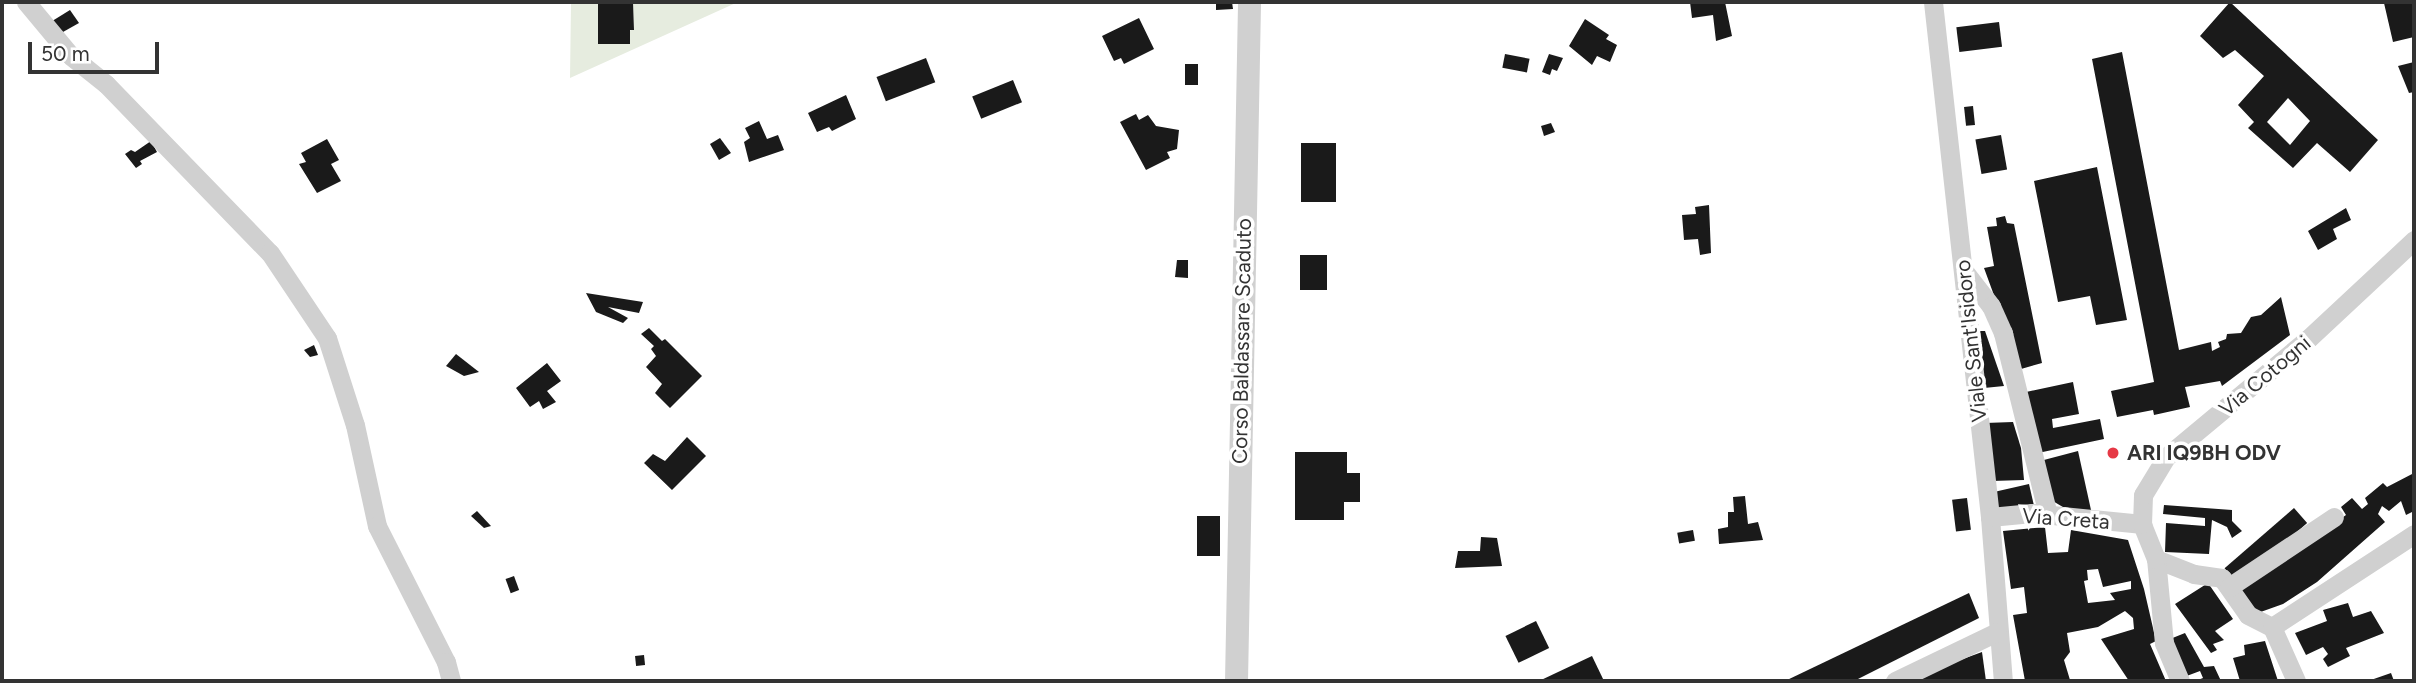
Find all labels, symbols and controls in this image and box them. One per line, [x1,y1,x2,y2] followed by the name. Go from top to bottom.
[32,28,163,72] scale bar
[41,41,90,66] text: 50 m
[1227,218,1257,464] street label: Corso Baldassare Scaduto
[1950,259,1992,423] street label: Viale Sant'Isidoro
[2214,330,2316,422] street label: Via Cotogni
[2127,440,2281,466] place label: ARI IQ9BH ODV
[2105,445,2121,461] marker: ARI IQ9BH ODV
[2021,503,2111,535] street label: Via Creta

